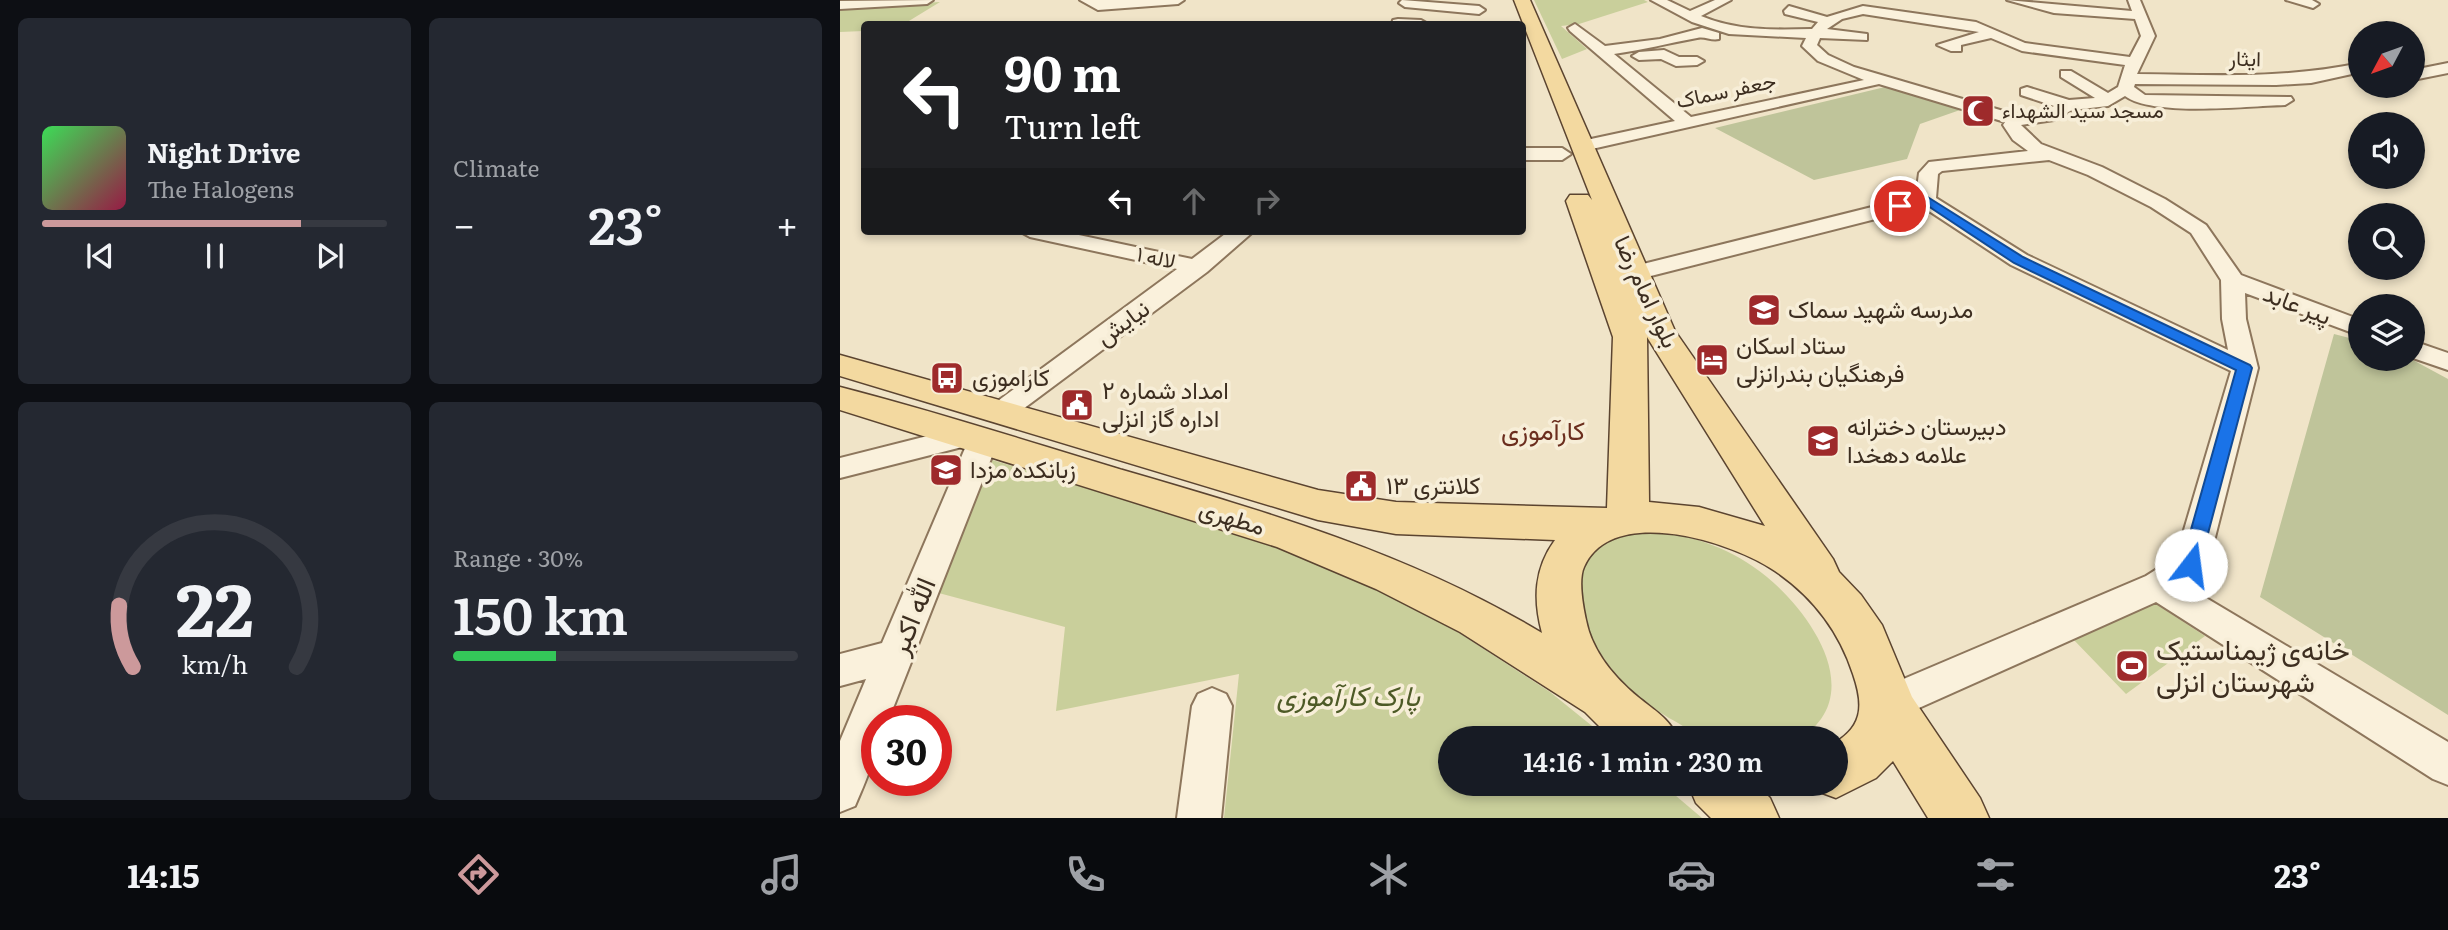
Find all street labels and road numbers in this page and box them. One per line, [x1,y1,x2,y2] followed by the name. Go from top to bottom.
[2228,41,2261,72] street label: ایثار
[1673,63,1778,114] street label: جعفر سماک
[1606,229,1690,353] street label: بلوار امام رضا
[1134,236,1179,275] street label: لاله ۱
[2258,274,2337,333] street label: پیر عابد
[1087,289,1156,352] street label: نیایش
[1196,489,1270,542] street label: مطهری
[875,570,945,661] street label: الله اکبر

